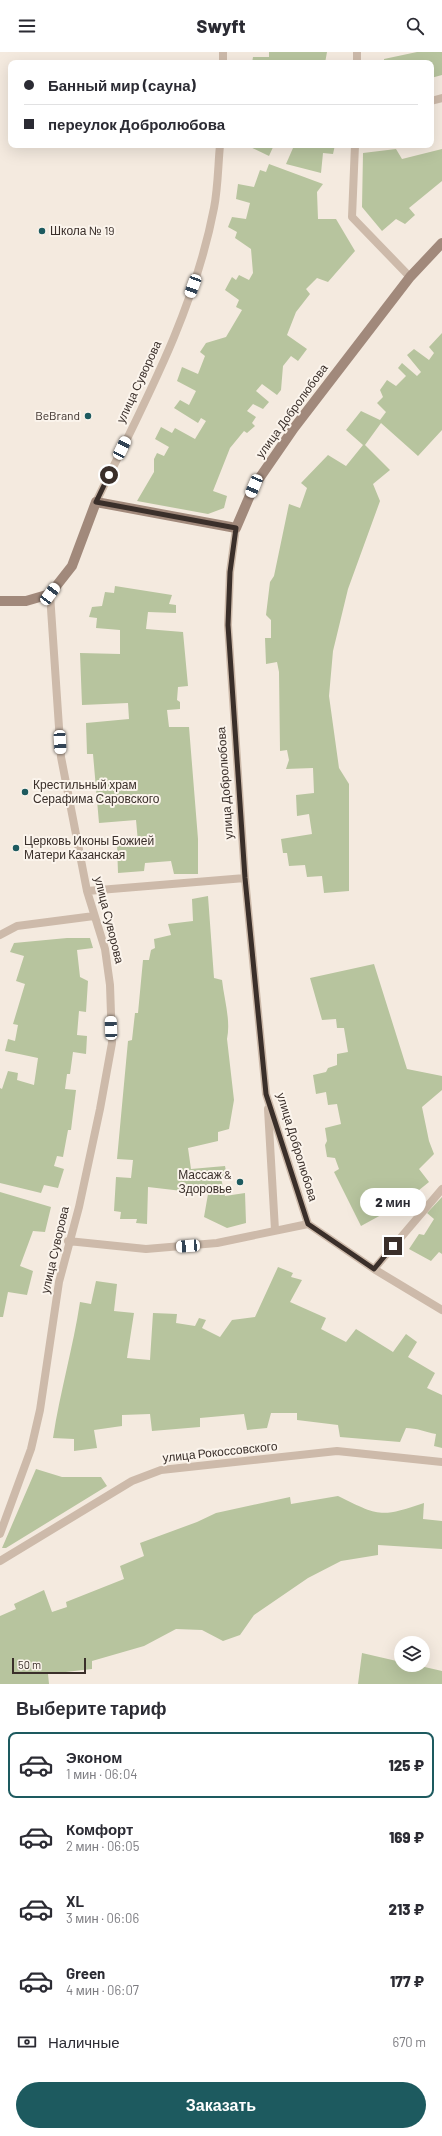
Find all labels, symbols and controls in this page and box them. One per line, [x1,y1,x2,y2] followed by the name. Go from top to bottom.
[16,15,38,37] icon: menu
[197,15,245,37] text: Swyft
[404,15,426,37] icon: search
[48,76,196,94] text: Банный мир (сауна)
[48,115,225,133] text: переулок Добролюбова
[50,223,115,237] place label: Школа № 19
[37,226,47,236] marker: Школа № 19
[183,273,203,299] car
[113,338,164,425] street label: улица Суворова
[252,360,331,461] street label: улица Добролюбова
[35,408,80,422] place label: BeBrand
[83,411,93,421] marker: BeBrand
[111,435,133,461] car
[100,466,118,484] route start
[244,473,264,499] car
[38,581,62,607] car
[213,726,236,840] street label: улица Добролюбова
[53,730,67,754] car
[33,777,160,806] place label: Крестильный храм Серафима Саровского
[20,787,30,797] marker: Крестильный храм Серафима Саровского
[24,833,154,862] place label: Церковь Иконы Божией Матери Казанская
[11,843,21,853] marker: Церковь Иконы Божией Матери Казанская
[91,875,128,965] street label: улица Суворова
[105,1016,117,1040] car
[274,1091,321,1203] street label: улица Добролюбова
[178,1167,232,1196] place label: Массаж & Здоровье
[235,1177,245,1187] marker: Массаж & Здоровье
[360,1188,426,1216] callout: 2 мин
[375,1194,411,1210] text: 2 мин
[37,1204,72,1295] street label: улица Суворова
[384,1237,402,1255] route end
[176,1239,200,1253] car
[162,1438,278,1465] street label: улица Рокоссовского
[394,1636,430,1672] map controls
[394,1636,430,1672] button: layers
[12,1656,86,1675] scale bar
[18,1658,41,1671] text: 50 m
[16,1697,167,1719] text: Выберите тариф
[18,1747,54,1783] icon: car
[66,1748,122,1766] text: Эконом
[388,1756,424,1774] text: 125 ₽
[66,1766,137,1782] text: 1 мин · 06:04
[18,1819,54,1855] icon: car
[66,1820,133,1838] text: Комфорт
[389,1828,424,1846] text: 169 ₽
[66,1838,139,1854] text: 2 мин · 06:05
[18,1891,54,1927] icon: car
[66,1892,84,1910] text: XL
[388,1900,424,1918] text: 213 ₽
[66,1910,139,1926] text: 3 мин · 06:06
[18,1963,54,1999] icon: car
[66,1964,105,1982] text: Green
[390,1972,424,1990] text: 177 ₽
[66,1982,139,1998] text: 4 мин · 06:07
[16,2031,38,2053] icon: cash
[48,2033,120,2051] text: Наличные
[392,2034,426,2050] text: 670 m
[16,2082,426,2128] button: Заказать

